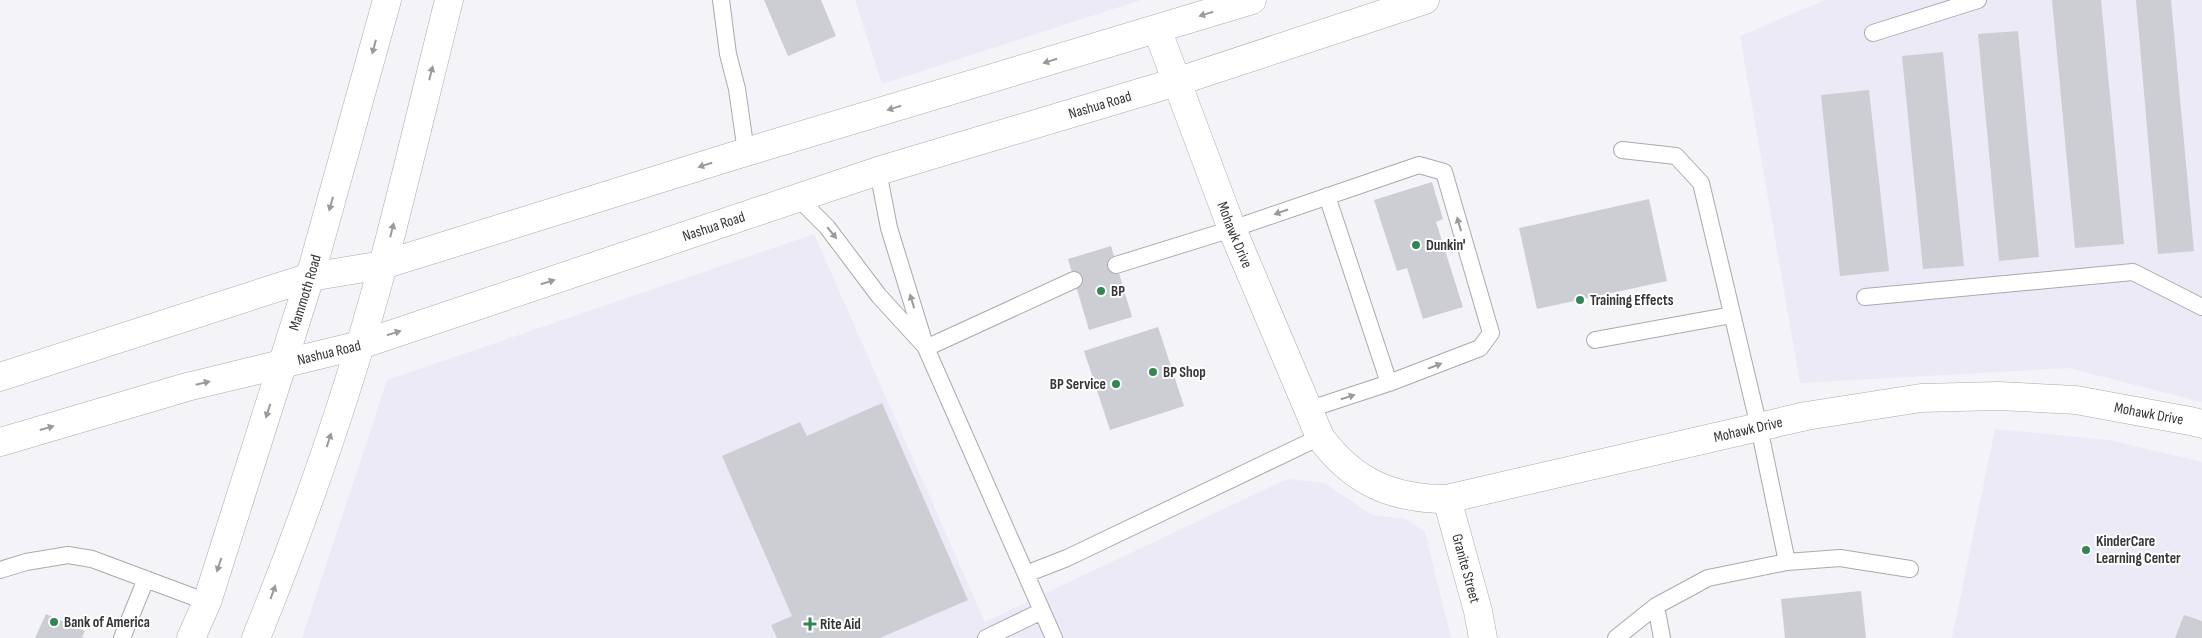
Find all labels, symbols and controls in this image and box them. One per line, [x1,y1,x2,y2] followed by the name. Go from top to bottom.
[1198,11,1213,19] one-way arrow
[369,40,377,55] one-way arrow
[1042,58,1057,66] one-way arrow
[427,65,435,80] one-way arrow
[1066,87,1134,124] street label: Nashua Road
[887,104,902,112] one-way arrow
[698,161,713,169] one-way arrow
[326,196,334,211] one-way arrow
[1213,199,1256,271] street label: Mohawk Drive
[680,207,748,246] street label: Nashua Road
[1273,208,1288,216] one-way arrow
[1455,217,1463,232] one-way arrow
[388,223,396,238] one-way arrow
[827,226,837,240] one-way arrow
[1426,236,1466,255] place label: Dunkin'
[1410,239,1422,251] marker: Dunkin'
[285,252,326,333] street label: Mammoth Road
[541,278,556,286] one-way arrow
[1111,282,1125,301] place label: BP
[1095,285,1107,297] marker: BP
[1590,291,1674,310] place label: Training Effects
[907,294,915,309] one-way arrow
[1574,294,1586,306] marker: Training Effects
[386,329,401,337] one-way arrow
[295,336,363,370] street label: Nashua Road
[1428,362,1443,370] one-way arrow
[1163,363,1206,382] place label: BP Shop
[1147,366,1159,378] marker: BP Shop
[1050,375,1106,394] place label: BP Service
[1110,378,1122,390] marker: BP Service
[195,379,210,387] one-way arrow
[1341,393,1356,400] one-way arrow
[2113,398,2185,430] street label: Mohawk Drive
[264,403,271,418] one-way arrow
[1712,413,1784,447] street label: Mohawk Drive
[39,424,54,432] one-way arrow
[325,432,333,447] one-way arrow
[1447,532,1484,606] street label: Granite Street
[2096,532,2181,568] place label: KinderCare Learning Center
[2080,544,2092,556] marker: KinderCare Learning Center
[214,558,222,573] one-way arrow
[270,585,277,600] one-way arrow
[64,613,150,632] place label: Bank of America
[820,615,861,634] place label: Rite Aid
[48,616,60,628] marker: Bank of America
[804,618,816,630] marker: Rite Aid

